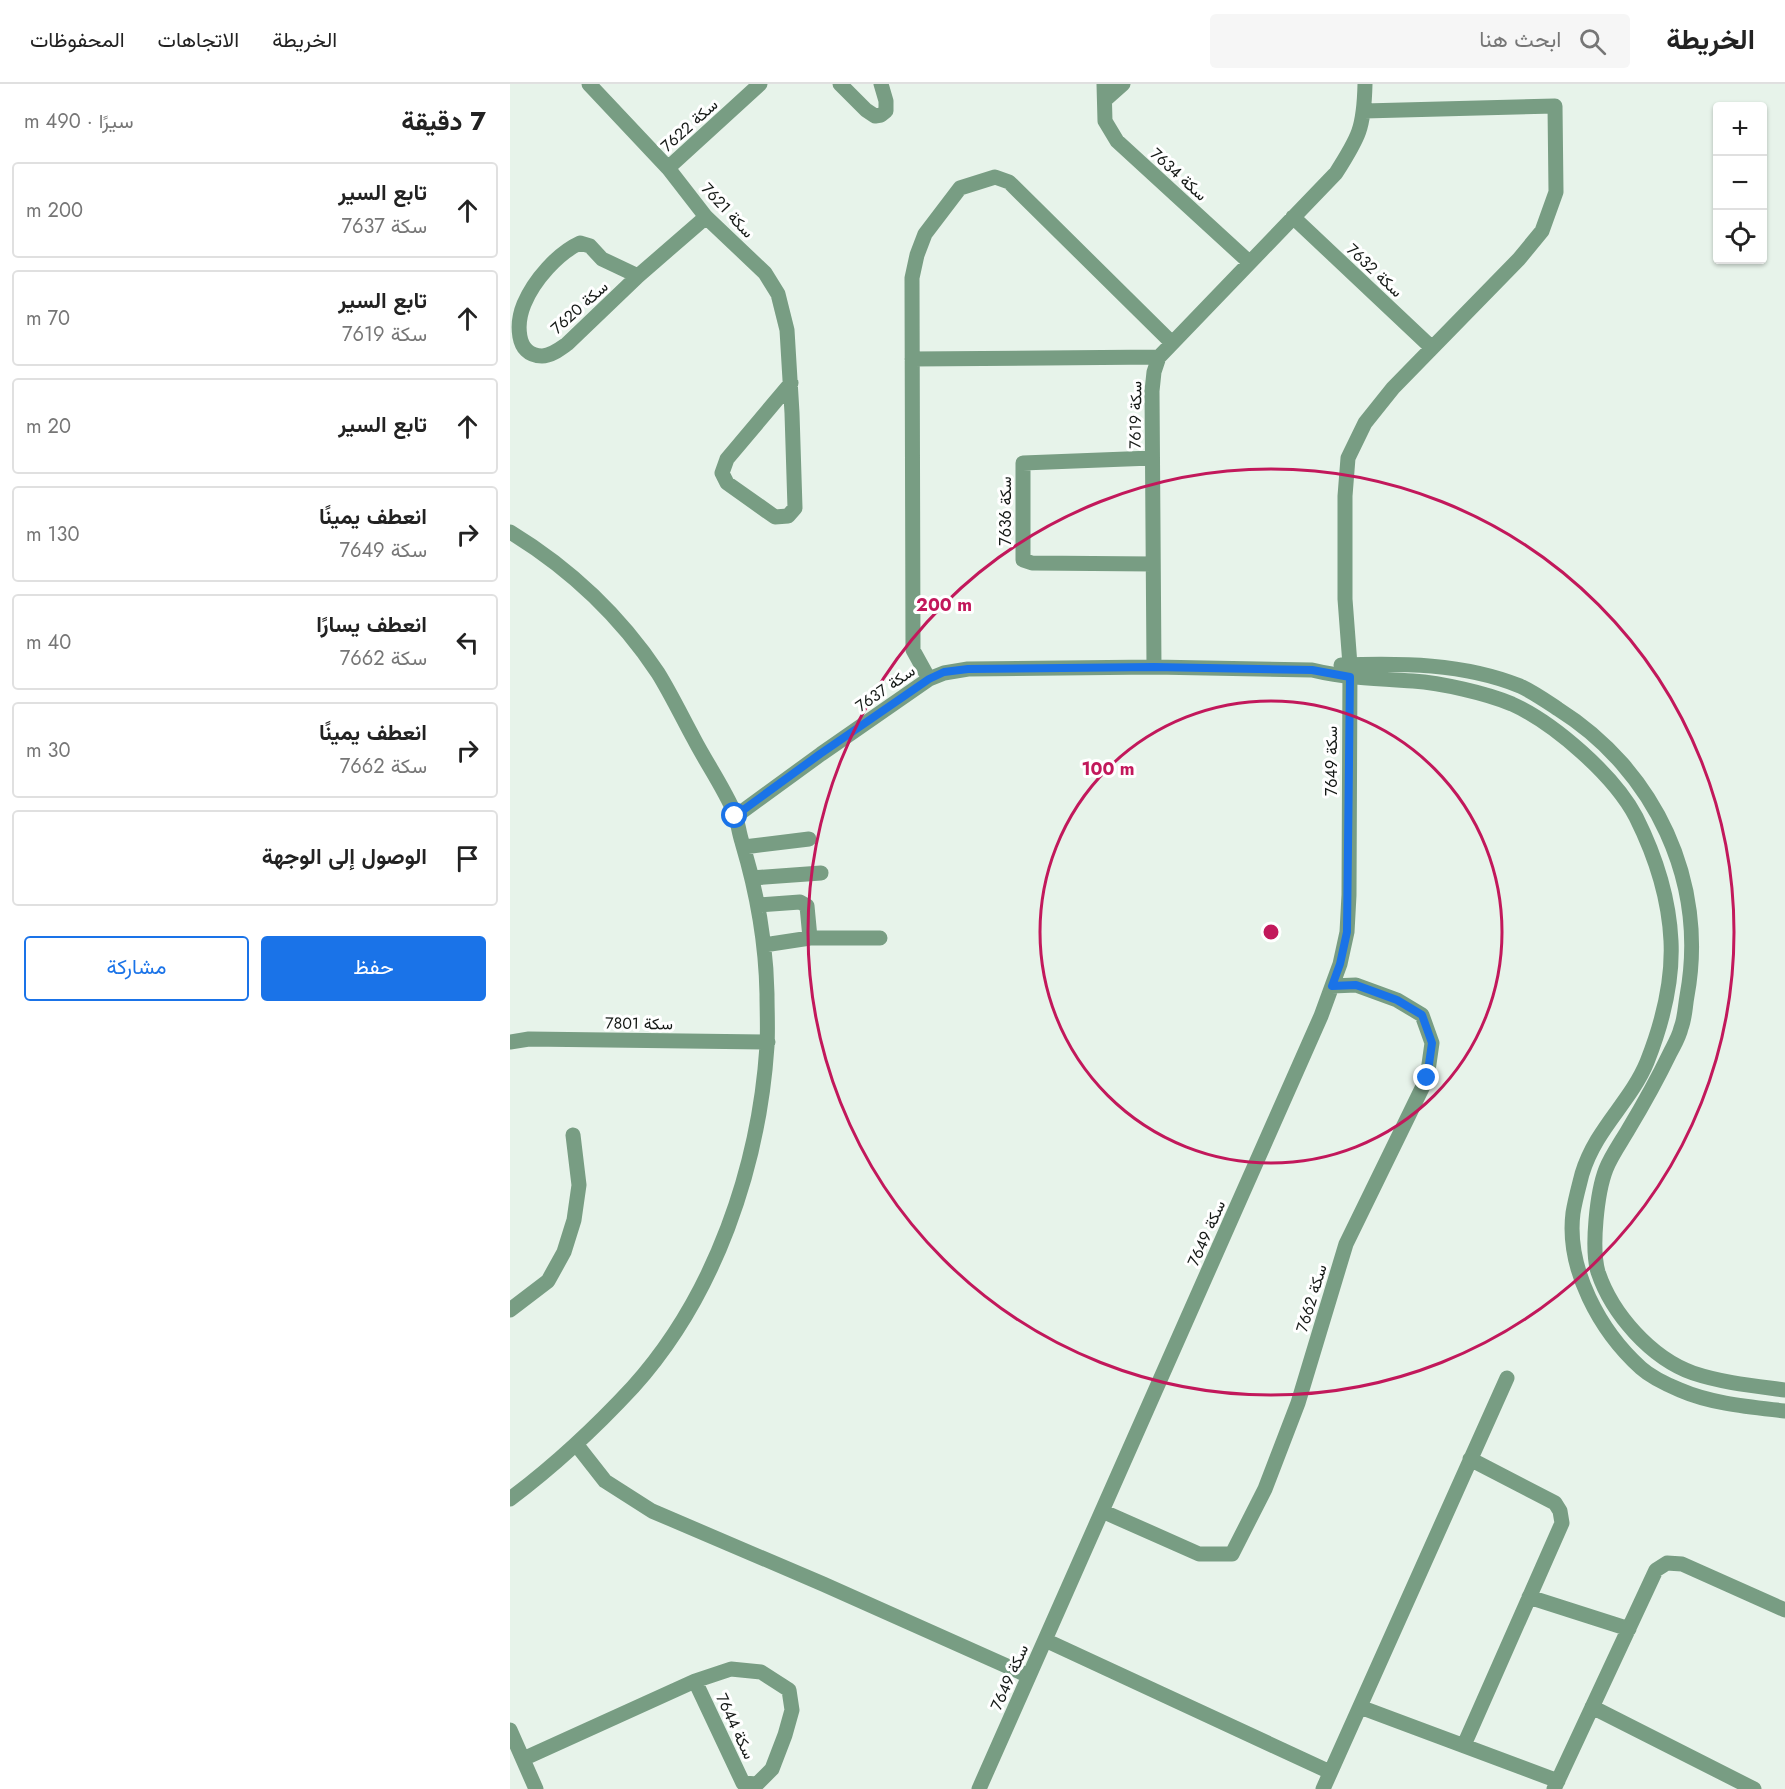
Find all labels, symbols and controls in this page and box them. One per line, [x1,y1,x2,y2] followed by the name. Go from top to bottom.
[1210,14,1630,68] search box
[1666,19,1755,60] text: الخريطة
[1479,23,1561,55] text: ابحث هنا
[30,25,125,55] text: المحفوظات
[158,25,239,55] text: الاتجاهات
[272,25,337,55] text: الخريطة
[1576,25,1609,58] icon: search
[656,93,723,157] street label: سكة 7622
[401,102,486,140] text: 7 دقيقة
[1713,102,1767,264] map controls
[1713,102,1767,156] button: +
[24,107,134,136] text: سيرًا · 490 m
[1145,143,1212,206] street label: سكة 7634
[1713,156,1767,210] button: −
[338,176,427,208] text: تابع السير
[696,178,759,243] street label: سكة 7621
[451,194,484,227] icon: ahead
[26,196,83,225] text: 200 m
[1713,210,1767,264] button: locate
[342,212,427,241] text: سكة 7637
[1341,238,1408,302] street label: سكة 7632
[546,275,613,339] street label: سكة 7620
[338,284,427,316] text: تابع السير
[451,302,484,335] icon: ahead
[26,304,70,333] text: 70 m
[342,320,427,349] text: سكة 7619
[1123,381,1148,449] street label: سكة 7619
[338,408,427,440] text: تابع السير
[451,410,484,443] icon: ahead
[26,412,71,441] text: 20 m
[994,476,1017,546] street label: سكة 7636
[319,500,427,532] text: انعطف يمينًا
[451,518,484,551] icon: right
[26,520,80,549] text: 130 m
[339,536,427,565] text: سكة 7649
[916,592,972,618] text: 200 m
[316,608,427,640] text: انعطف يسارًا
[451,626,484,659] icon: left
[26,628,71,657] text: 40 m
[340,644,427,673] text: سكة 7662
[851,659,920,717] street label: سكة 7637
[319,716,427,748] text: انعطف يمينًا
[1320,726,1343,796] street label: سكة 7649
[451,734,484,767] icon: right
[26,736,71,765] text: 30 m
[340,752,427,781] text: سكة 7662
[1081,756,1135,782] text: 100 m
[721,802,747,828] route start
[262,840,427,872] text: الوصول إلى الوجهة
[451,842,484,875] icon: arrive
[1261,922,1281,942] centre of rings
[24,936,249,1001] button: مشاركة
[261,936,486,1001] button: حفظ
[605,1011,673,1036] street label: سكة 7801
[1413,1064,1439,1090] route end
[1182,1197,1231,1270] street label: سكة 7649
[1290,1261,1333,1335] street label: سكة 7662
[985,1641,1034,1714] street label: سكة 7649
[710,1690,761,1763] street label: سكة 7644

